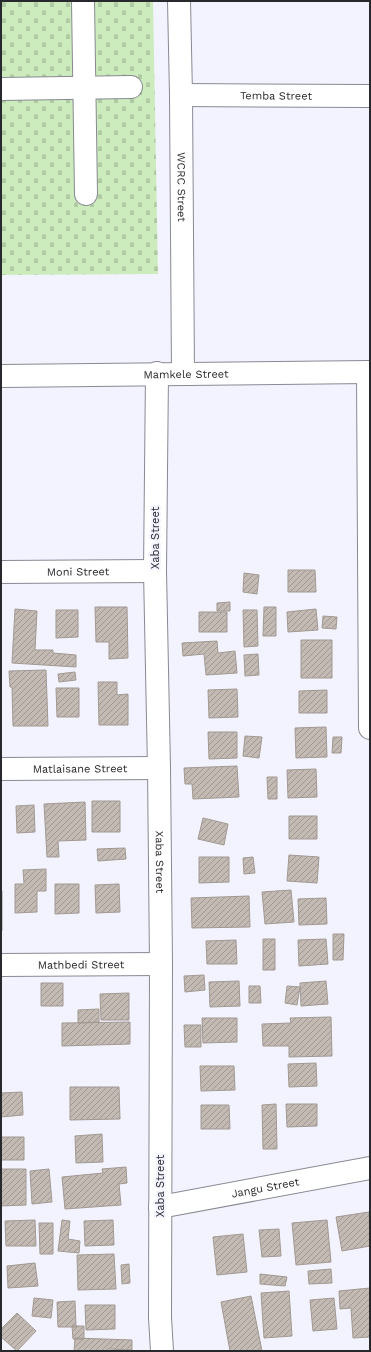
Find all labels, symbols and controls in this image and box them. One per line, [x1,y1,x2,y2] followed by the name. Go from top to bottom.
[240,89,312,103] street label: Temba Street
[174,152,188,222] street label: WCRC Street
[143,368,229,381] street label: Mamkele Street
[149,506,162,569] street label: Xaba Street
[47,565,110,579] street label: Moni Street
[33,762,128,776] street label: Matlaisane Street
[153,831,166,894] street label: Xaba Street
[38,958,125,972] street label: Mathbedi Street
[154,1154,167,1217] street label: Xaba Street
[230,1175,301,1201] street label: Jangu Street

